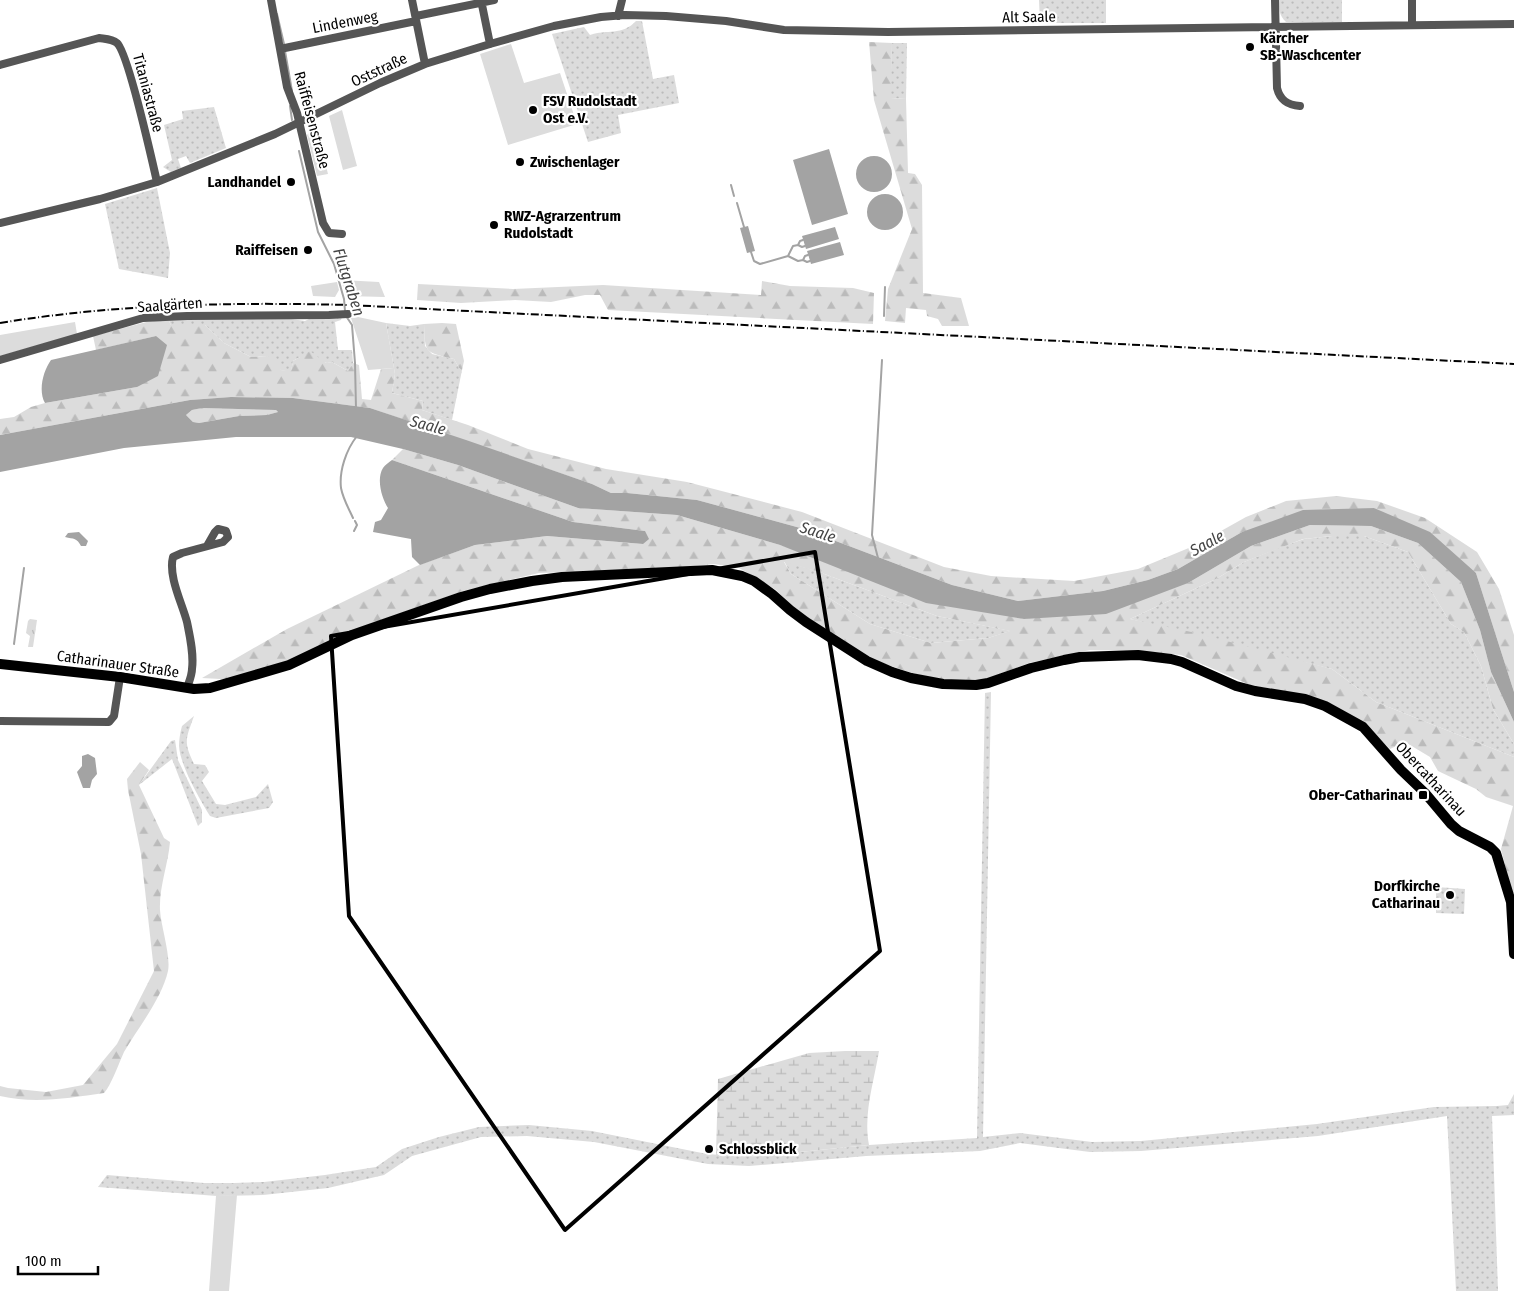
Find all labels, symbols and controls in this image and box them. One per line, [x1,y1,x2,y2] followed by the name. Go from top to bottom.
[311,7,379,37] street label: Lindenweg
[1002,8,1056,26] street label: Alt Saale
[1260,29,1362,64] place label: Kärcher SB-Waschcenter
[1244,41,1256,53] marker: Kärcher SB-Waschcenter
[348,49,410,91] street label: Oststraße
[129,52,167,134] street label: Titaniastraße
[290,69,334,171] street label: Raiffeisenstraße
[543,92,638,127] place label: FSV Rudolstadt Ost e.V.
[527,104,539,116] marker: FSV Rudolstadt Ost e.V.
[530,153,620,171] place label: Zwischenlager
[514,156,526,168] marker: Zwischenlager
[208,173,282,191] place label: Landhandel
[285,176,297,188] marker: Landhandel
[504,207,621,242] place label: RWZ-Agrarzentrum Rudolstadt
[488,219,500,231] marker: RWZ-Agrarzentrum Rudolstadt
[235,241,298,259] place label: Raiffeisen
[302,244,314,256] marker: Raiffeisen
[329,246,369,318] water label: Flutgraben
[137,294,203,316] street label: Saalgärten
[407,411,448,439] water label: Saale
[797,517,839,547] water label: Saale
[1186,526,1228,561] water label: Saale
[56,647,180,681] street label: Catharinauer Straße
[1392,738,1470,820] street label: Obercatharinau
[1309,786,1413,804] place label: Ober-Catharinau
[1417,789,1429,801] marker: Ober-Catharinau
[1372,877,1440,912] place label: Dorfkirche Catharinau
[1444,889,1456,901] marker: Dorfkirche Catharinau
[719,1140,797,1158] place label: Schlossblick
[703,1143,715,1155] marker: Schlossblick
[18,1244,98,1276] scale bar
[25,1252,62,1270] text: 100 m

